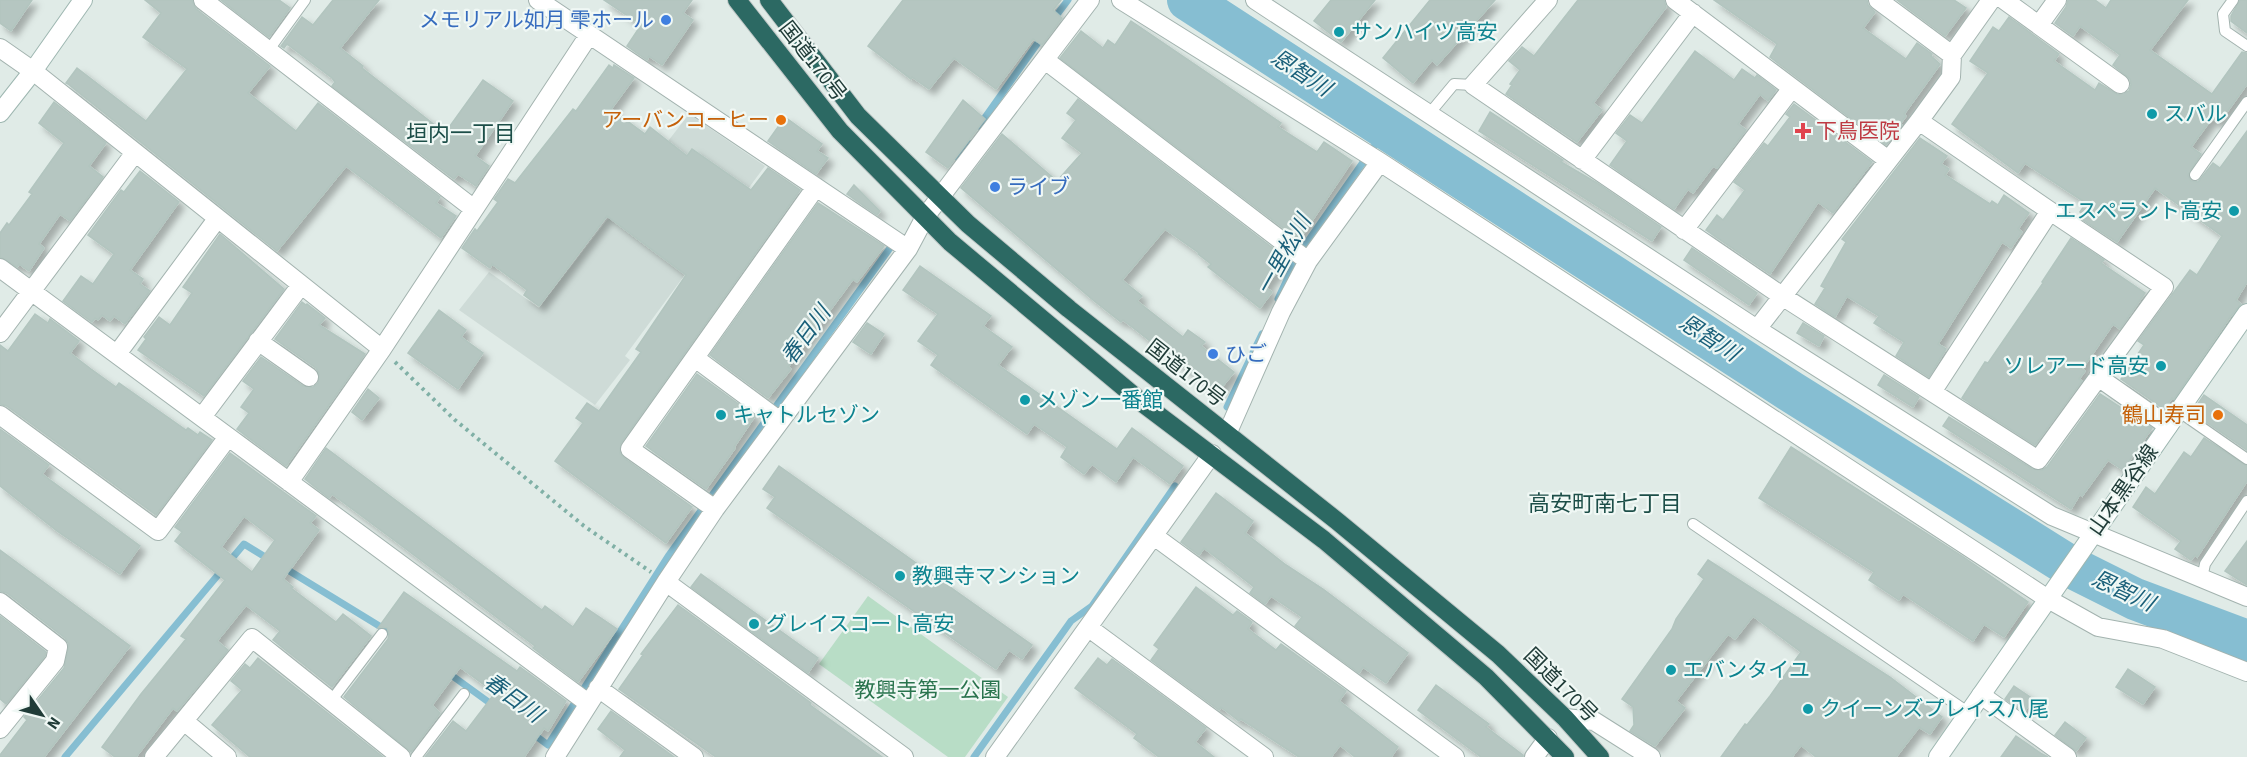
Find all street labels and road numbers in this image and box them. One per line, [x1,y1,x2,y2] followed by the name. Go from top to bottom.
[772,15,854,107] street label: 国道170号
[1140,332,1232,414] street label: 国道170号
[2081,438,2165,542] street label: 山本黒谷線
[1517,641,1605,729] street label: 国道170号

